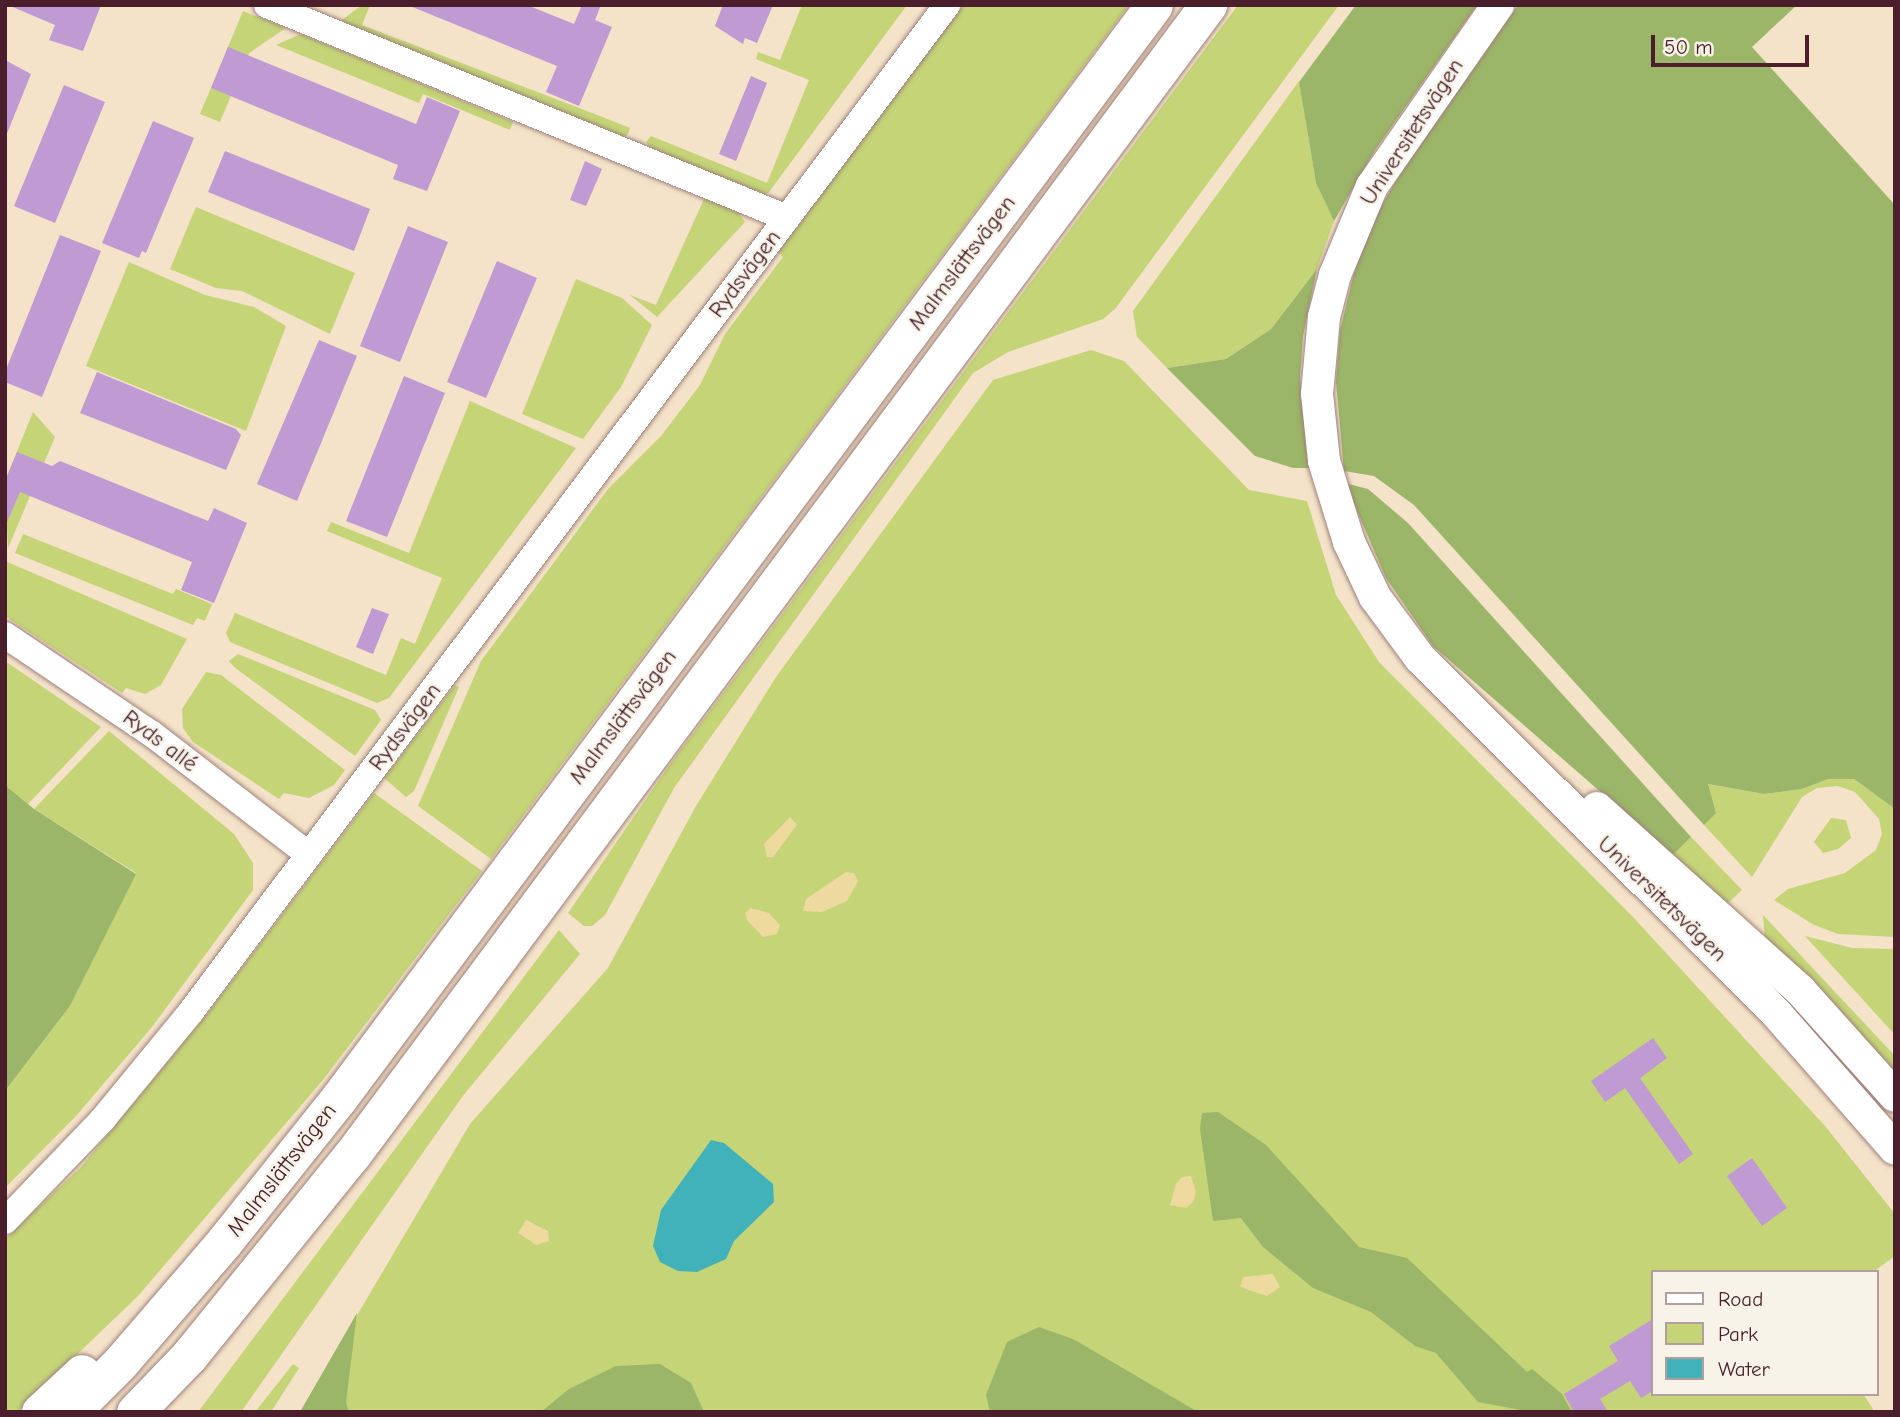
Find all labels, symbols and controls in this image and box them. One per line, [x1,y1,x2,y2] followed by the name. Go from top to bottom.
[1655,21,1812,65] scale bar
[1664,35,1713,59] text: 50 m
[1354,53,1470,211] street label: Universitetsvägen
[902,190,1022,336] street label: Malmslättsvägen
[703,225,787,323] street label: Rydsvägen
[563,644,683,790] street label: Malmslättsvägen
[363,678,447,776] street label: Rydsvägen
[117,704,203,778] street label: Ryds allé
[1591,830,1733,968] street label: Universitetsvägen
[221,1098,343,1242] street label: Malmslättsvägen
[1652,1270,1879,1396] legend
[1718,1287,1763,1311] text: Road
[1718,1322,1758,1346] text: Park
[1718,1357,1770,1381] text: Water

